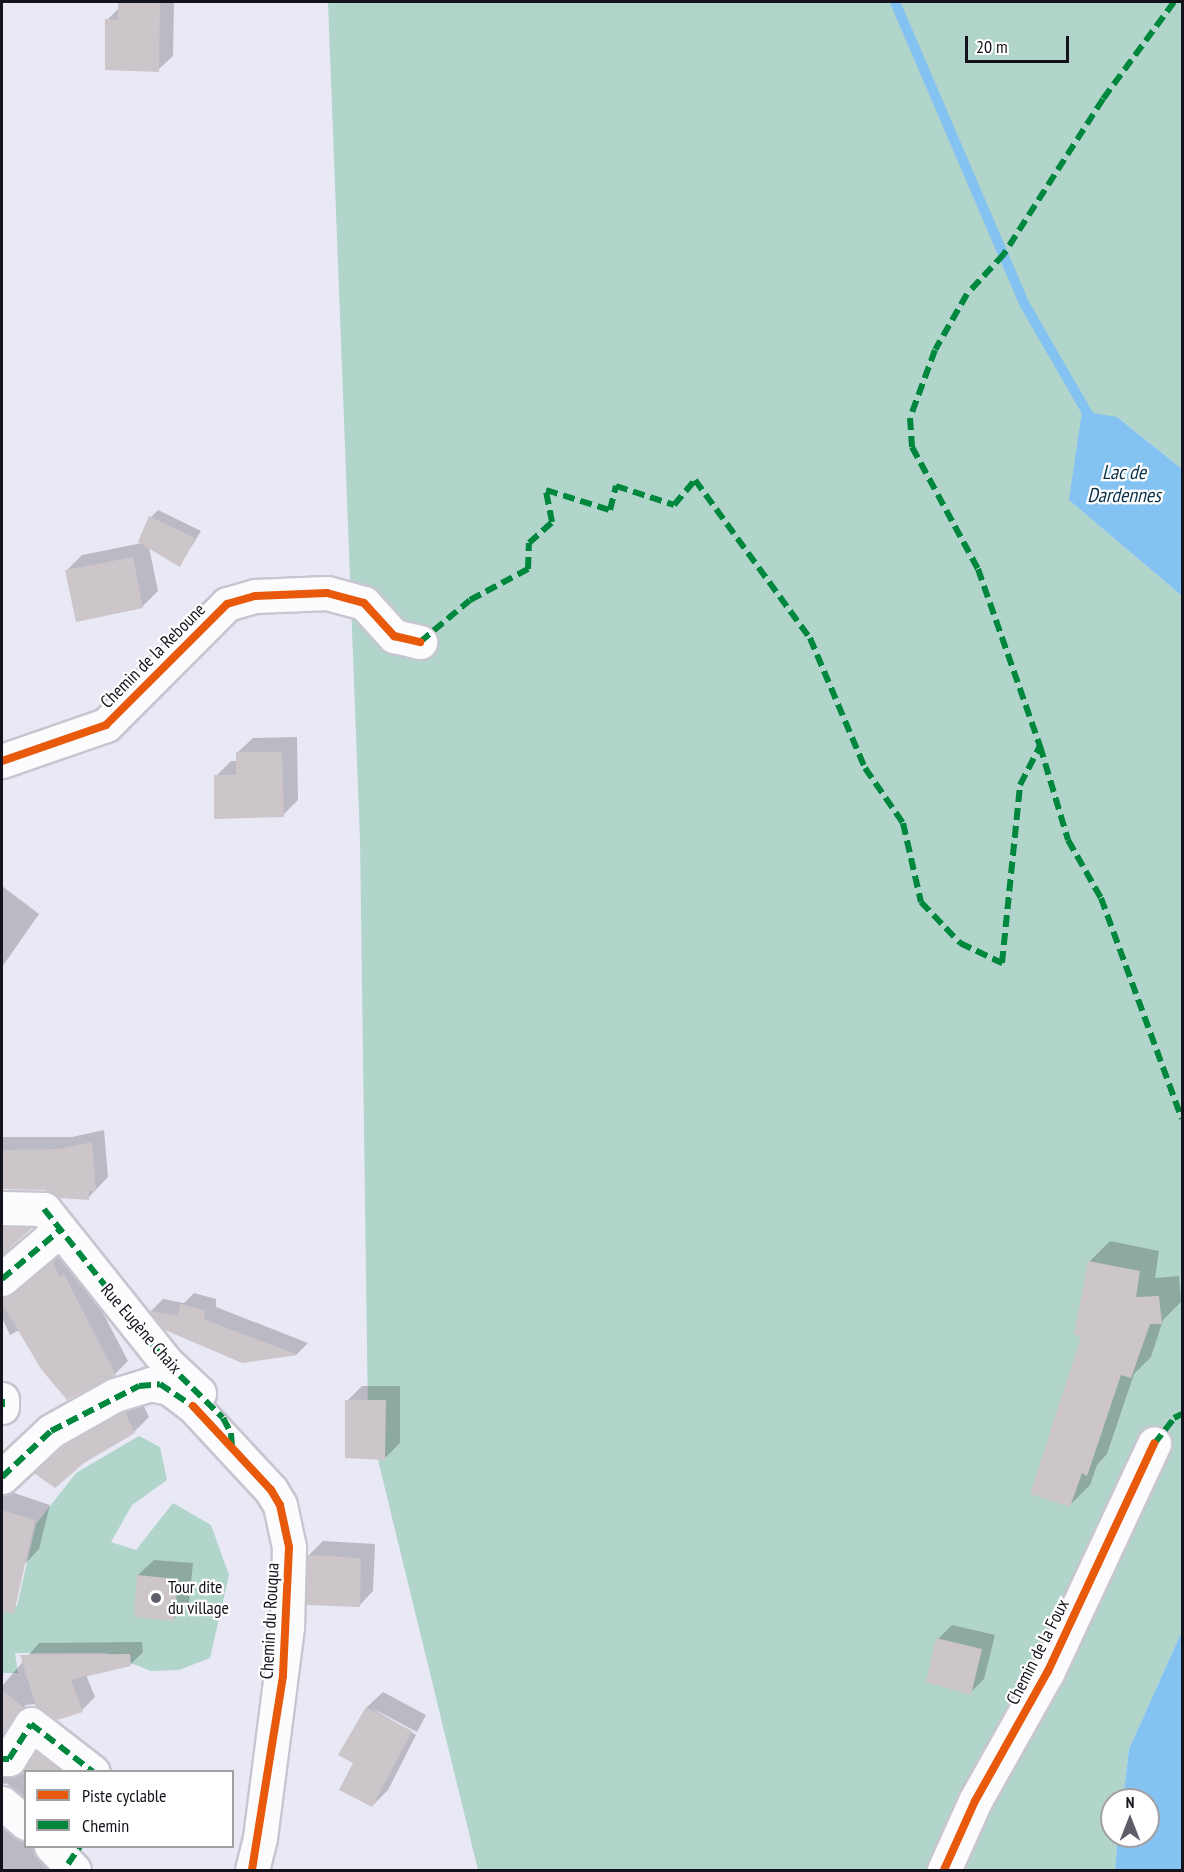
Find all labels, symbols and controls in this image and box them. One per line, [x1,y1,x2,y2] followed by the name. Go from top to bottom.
[968,24,1072,62] scale bar
[976,35,1008,58] text: 20 m
[1087,460,1161,507] water label: Lac de Dardennes
[96,599,210,713] street label: Chemin de la Reboune
[96,1280,186,1378] street label: Rue Eugène Chaix
[256,1562,284,1680] street label: Chemin du Rouqua
[168,1577,229,1620] place label: Tour dite du village
[149,1591,163,1605] marker: Tour dite du village
[1002,1596,1074,1708] street label: Chemin de la Foux
[24,1770,234,1848] legend
[82,1784,166,1807] text: Piste cyclable
[1100,1788,1160,1848] north arrow
[1126,1792,1134,1812] text: N
[82,1814,129,1837] text: Chemin

